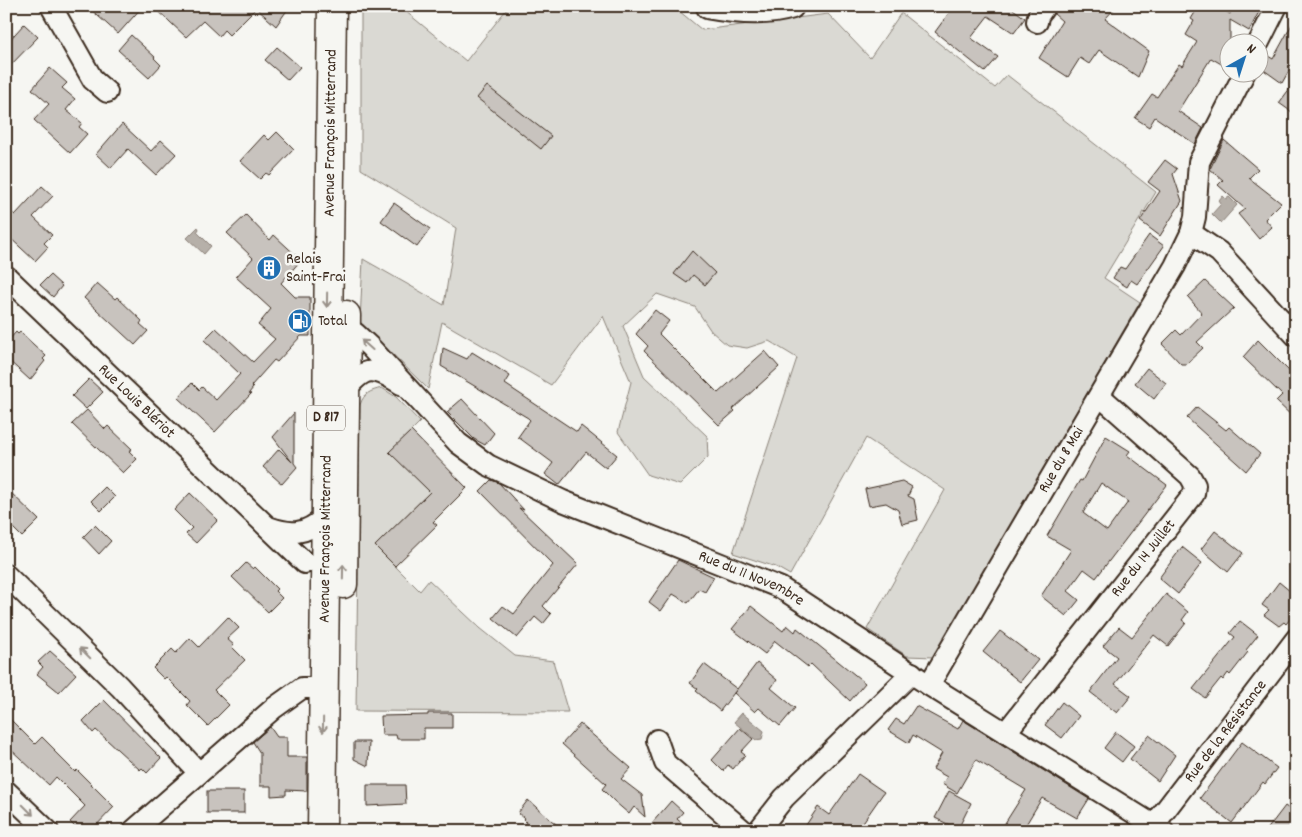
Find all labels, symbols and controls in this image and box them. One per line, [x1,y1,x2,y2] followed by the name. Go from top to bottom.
[1220,32,1270,82] north arrow
[1242,40,1260,59] text: N
[318,49,343,217] street label: Avenue François Mitterrand
[286,248,346,289] place label: Relais Saint-Frai
[256,255,282,281] building icon: Relais Saint-Frai
[322,292,332,308] one-way arrow
[287,308,313,334] fuel station icon: Total
[318,310,347,333] place label: Total
[361,339,374,351] one-way arrow
[93,359,181,444] street label: Rue Louis Blériot
[307,406,345,430] road number: D 817
[1033,422,1090,497] street label: Rue du 8 Mai
[313,455,338,623] street label: Avenue François Mitterrand
[1105,514,1181,602] street label: Rue du 14 Juillet
[695,545,809,612] street label: Rue du 11 Novembre
[338,564,348,580] one-way arrow
[79,647,91,659] one-way arrow
[1179,675,1272,788] street label: Rue de la Résistance
[318,716,328,733] one-way arrow
[21,804,34,816] one-way arrow

